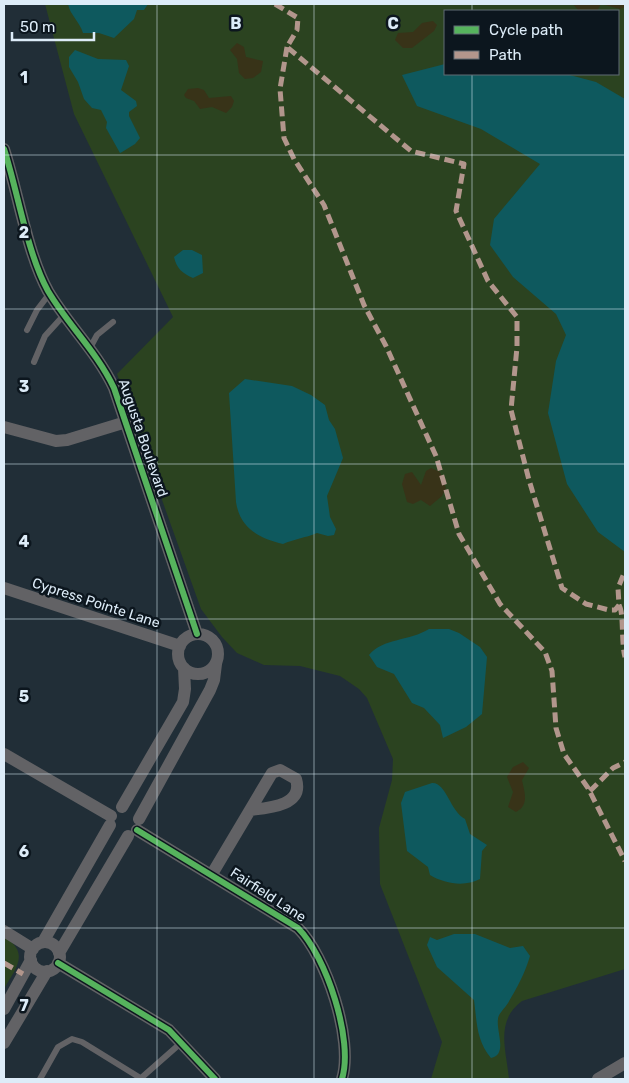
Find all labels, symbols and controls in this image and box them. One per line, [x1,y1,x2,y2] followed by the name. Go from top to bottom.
[12,10,95,42] scale bar
[444,10,619,75] legend
[230,14,242,33] text: B
[387,14,399,33] text: C
[20,18,55,36] text: 50 m
[489,21,563,39] text: Cycle path
[489,46,522,64] text: Path
[20,68,28,87] text: 1
[19,223,29,242] text: 2
[19,377,29,396] text: 3
[115,377,171,499] street label: Augusta Boulevard
[19,532,30,551] text: 4
[30,574,162,632] street label: Cypress Pointe Lane
[19,687,29,706] text: 5
[19,842,29,861] text: 6
[227,864,309,926] street label: Fairfield Lane
[19,996,29,1015] text: 7

